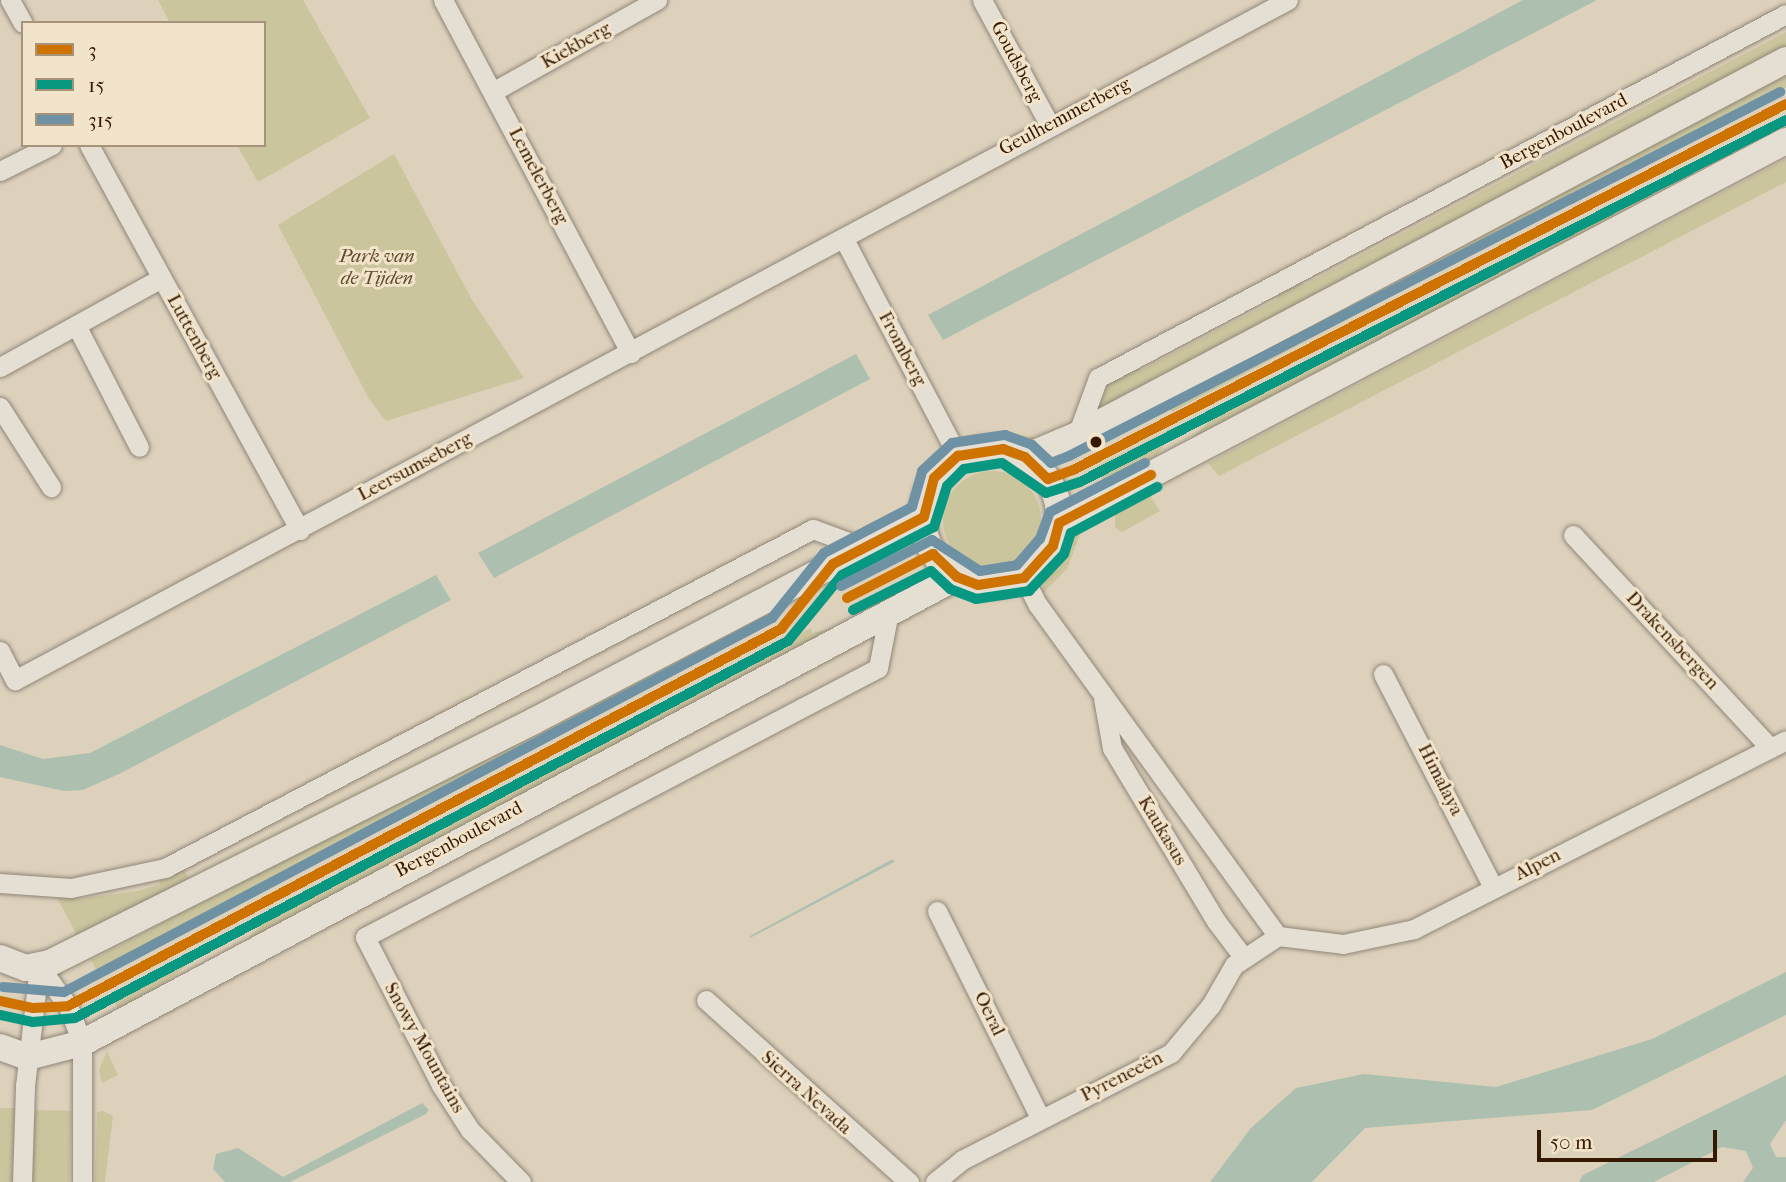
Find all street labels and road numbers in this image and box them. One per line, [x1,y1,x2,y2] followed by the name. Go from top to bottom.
[537,18,615,74] street label: Kiekberg
[985,18,1047,106] street label: Goudsberg
[996,73,1134,161] street label: Geulhemmerberg
[1496,89,1632,175] street label: Bergenboulevard
[503,124,573,228] street label: Lemelerberg
[161,291,227,383] street label: Luttenberg
[873,308,931,390] street label: Fromberg
[354,427,476,507] street label: Leersumseberg
[1621,587,1723,695] street label: Drakensbergen
[1412,740,1468,820] street label: Himalaya
[1132,792,1192,870] street label: Kaukasus
[391,797,527,883] street label: Bergenboulevard
[1511,844,1565,886] street label: Alpen
[379,979,469,1117] street label: Snowy Mountains
[969,988,1009,1040] street label: Oeral
[756,1046,856,1140] street label: Sierra Nevada
[1077,1047,1167,1107] street label: Pyreneeën

